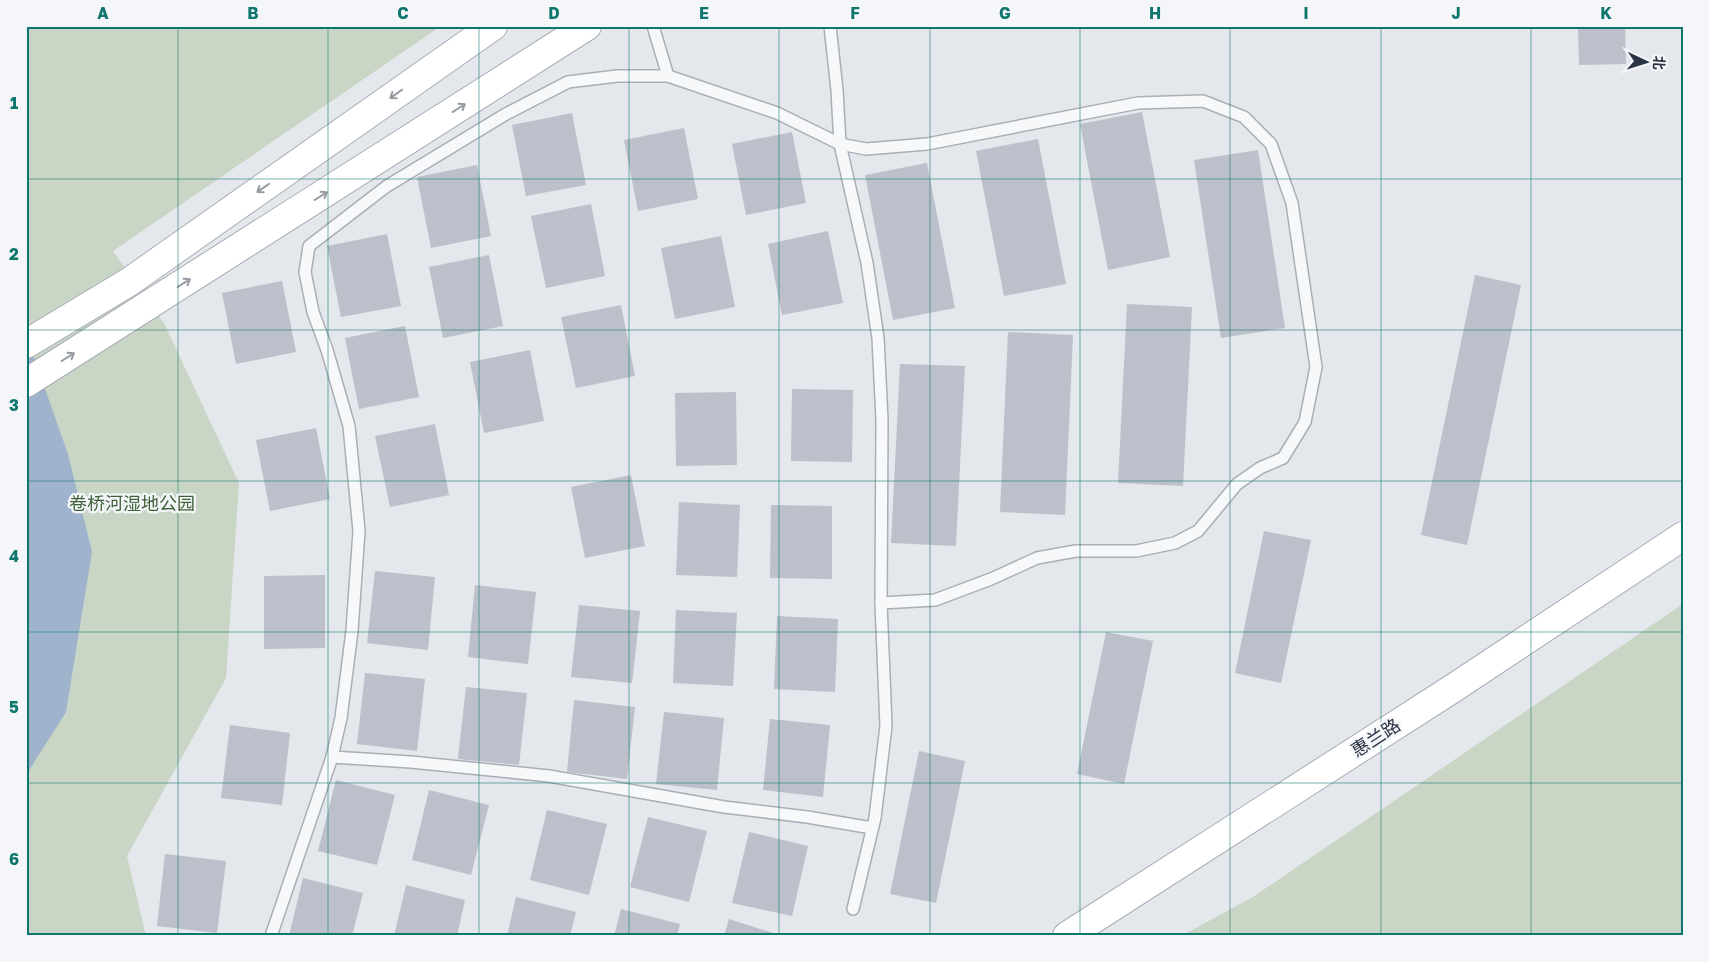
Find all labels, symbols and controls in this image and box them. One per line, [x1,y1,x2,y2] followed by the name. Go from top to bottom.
[97,3,109,23] text: A
[247,3,259,23] text: B
[397,3,409,23] text: C
[548,3,560,23] text: D
[699,3,709,23] text: E
[850,3,860,23] text: F
[999,3,1011,23] text: G
[1149,3,1161,23] text: H
[1303,3,1309,23] text: I
[1451,3,1461,23] text: J
[1600,3,1612,23] text: K
[1622,38,1672,88] north arrow
[1650,55,1668,71] text: 北
[389,89,403,99] one-way arrow
[10,93,18,113] text: 1
[451,103,465,113] one-way arrow
[256,183,270,193] one-way arrow
[314,190,328,200] one-way arrow
[9,244,19,264] text: 2
[177,278,191,288] one-way arrow
[60,351,74,361] one-way arrow
[9,395,19,415] text: 3
[69,492,195,514] park label: 卷桥河湿地公园
[9,546,19,566] text: 4
[9,697,19,717] text: 5
[1347,713,1404,761] street label: 惠兰路
[9,849,19,869] text: 6

